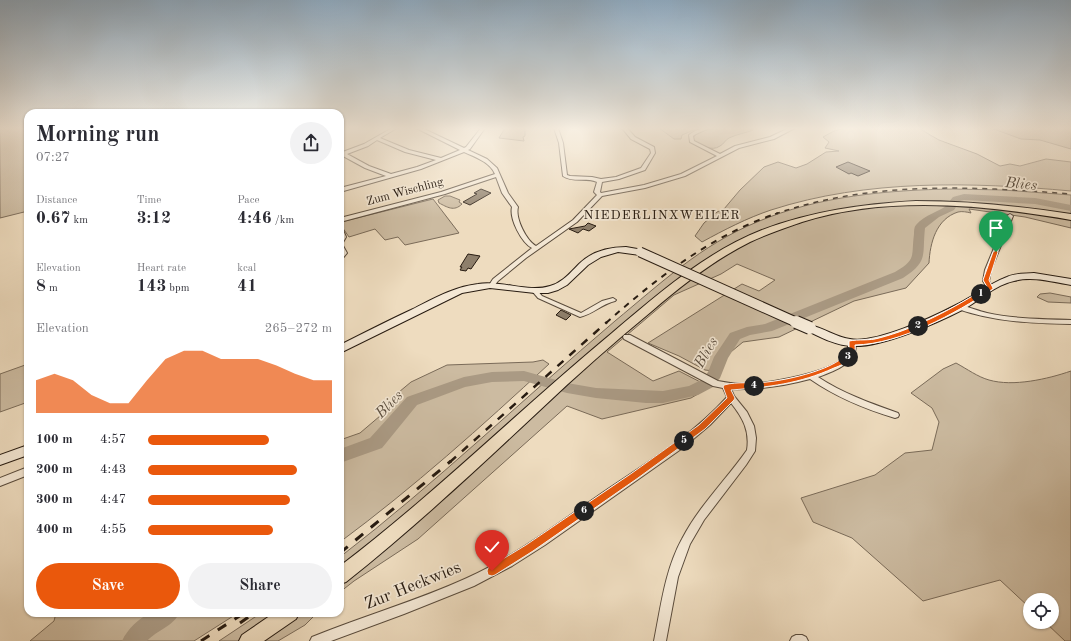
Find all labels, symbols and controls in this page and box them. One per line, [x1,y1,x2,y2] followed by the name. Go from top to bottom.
[290,122,332,164] button: share
[36,124,159,146] text: Morning run
[36,151,70,164] text: 07:27
[365,176,445,208] street label: Zum Wischling
[1003,176,1038,194] water label: Blies
[36,195,77,206] text: Distance
[137,195,161,206] text: Time
[237,195,260,206] text: Pace
[583,209,741,222] district label: NIEDERLINXWEILER
[36,210,70,227] text: 0.67
[137,210,171,227] text: 3:12
[237,210,272,227] text: 4:46
[979,211,1013,252] pin
[70,215,88,226] text: km
[272,215,294,226] text: /km
[985,217,1007,239] icon: arrive
[36,263,81,274] text: Elevation
[137,263,186,274] text: Heart rate
[237,263,256,274] text: kcal
[36,278,46,295] text: 8
[137,278,166,295] text: 143
[237,278,257,295] text: 41
[46,283,58,294] text: m
[166,283,189,294] text: bpm
[971,284,991,304] pin: 1
[978,288,984,299] text: 1
[908,316,928,336] pin: 2
[915,320,921,331] text: 2
[36,322,89,335] text: Elevation
[265,322,332,335] text: 265–272 m
[692,335,722,372] water label: Blies
[838,347,858,367] pin: 3
[845,351,851,362] text: 3
[744,376,764,396] pin: 4
[751,380,757,391] text: 4
[373,388,407,423] water label: Blies
[674,431,694,451] pin: 5
[36,433,73,446] text: 100 m
[100,433,126,446] text: 4:57
[681,435,687,446] text: 5
[36,463,73,476] text: 200 m
[100,463,126,476] text: 4:43
[36,493,73,506] text: 300 m
[100,493,126,506] text: 4:47
[574,501,594,521] pin: 6
[581,505,587,516] text: 6
[36,523,73,536] text: 400 m
[100,523,126,536] text: 4:55
[475,530,509,571] pin
[481,536,503,558] icon: check
[362,559,464,613] street label: Zur Heckwies
[36,563,180,609] button: Save
[188,563,332,609] button: Share
[1023,593,1059,629] map controls
[1023,593,1059,629] button: locate

